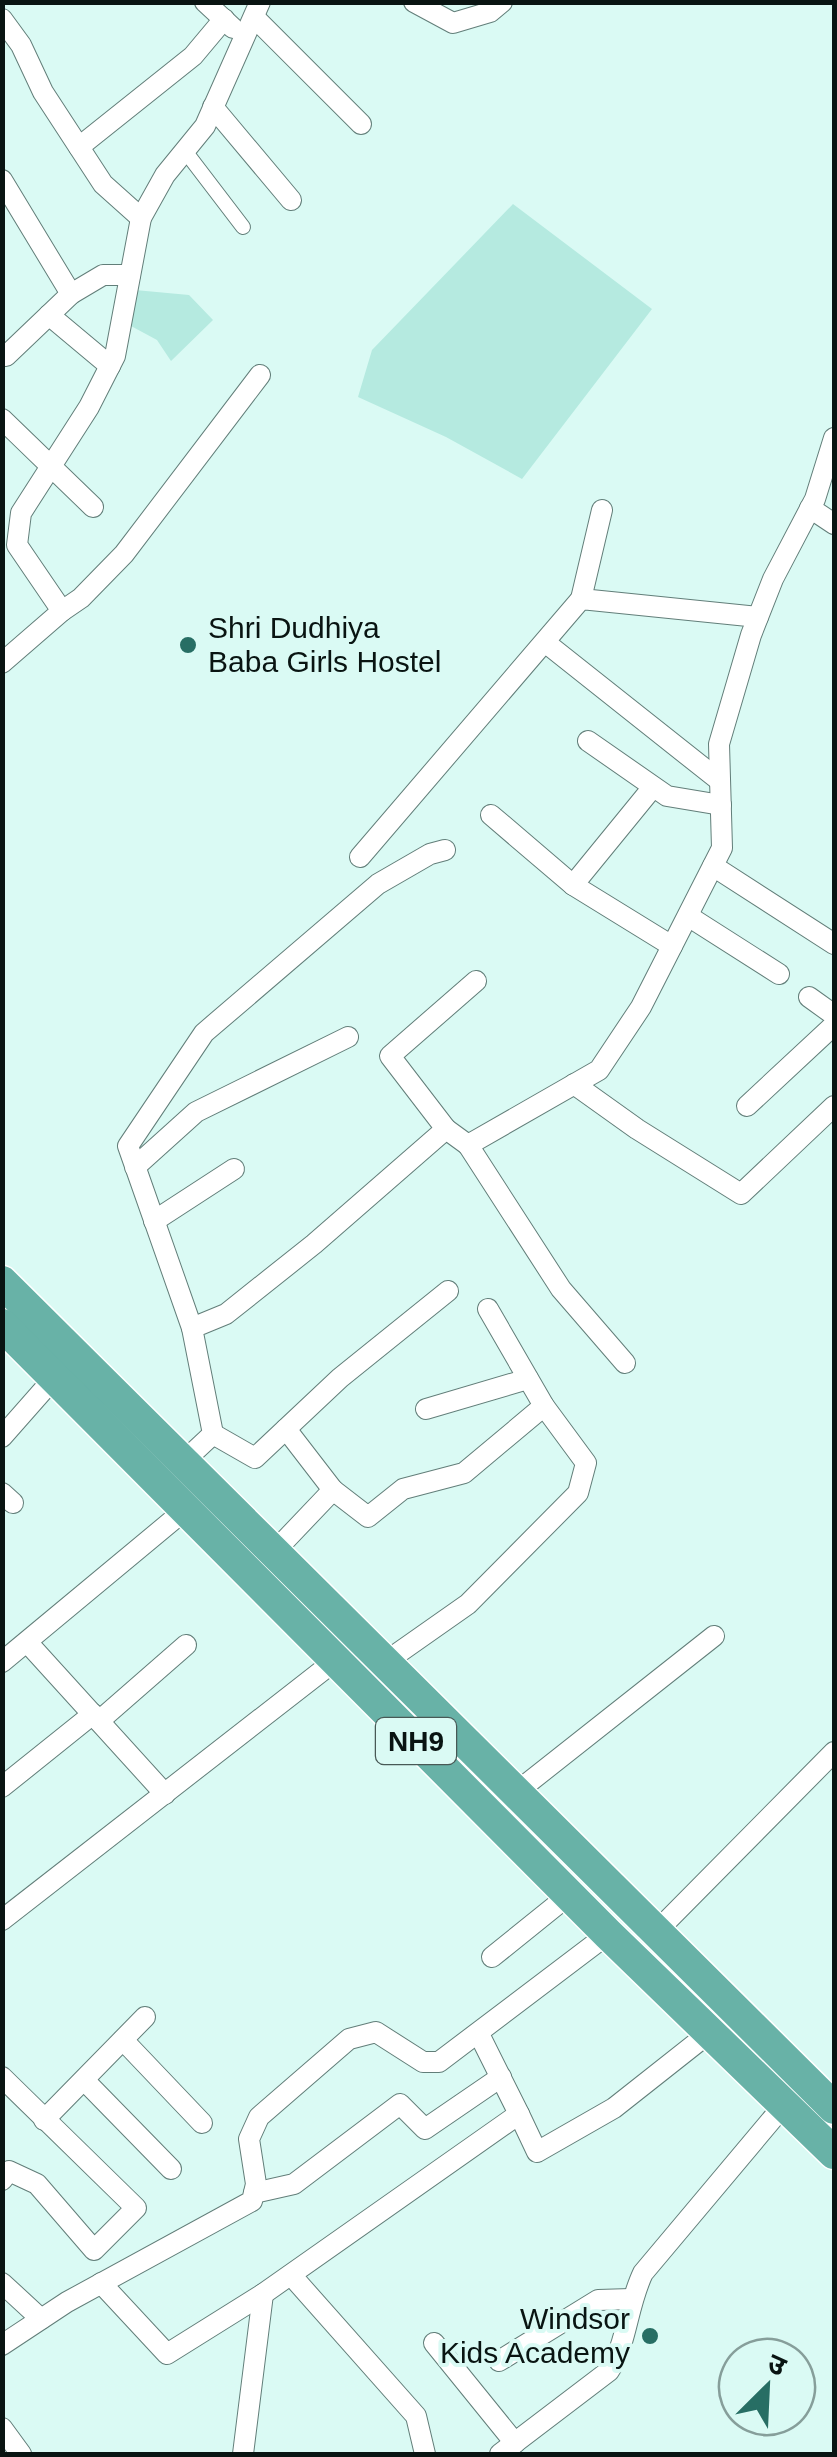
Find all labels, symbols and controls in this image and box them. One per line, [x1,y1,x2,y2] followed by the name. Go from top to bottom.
[208,611,441,678] place label: Shri Dudhiya Baba Girls Hostel
[177,634,199,656] marker: Shri Dudhiya Baba Girls Hostel
[376,1718,456,1764] road number: NH9
[440,2302,630,2369] place label: Windsor Kids Academy
[639,2325,661,2347] marker: Windsor Kids Academy
[717,2337,817,2437] north arrow
[763,2347,791,2382] text: उ

